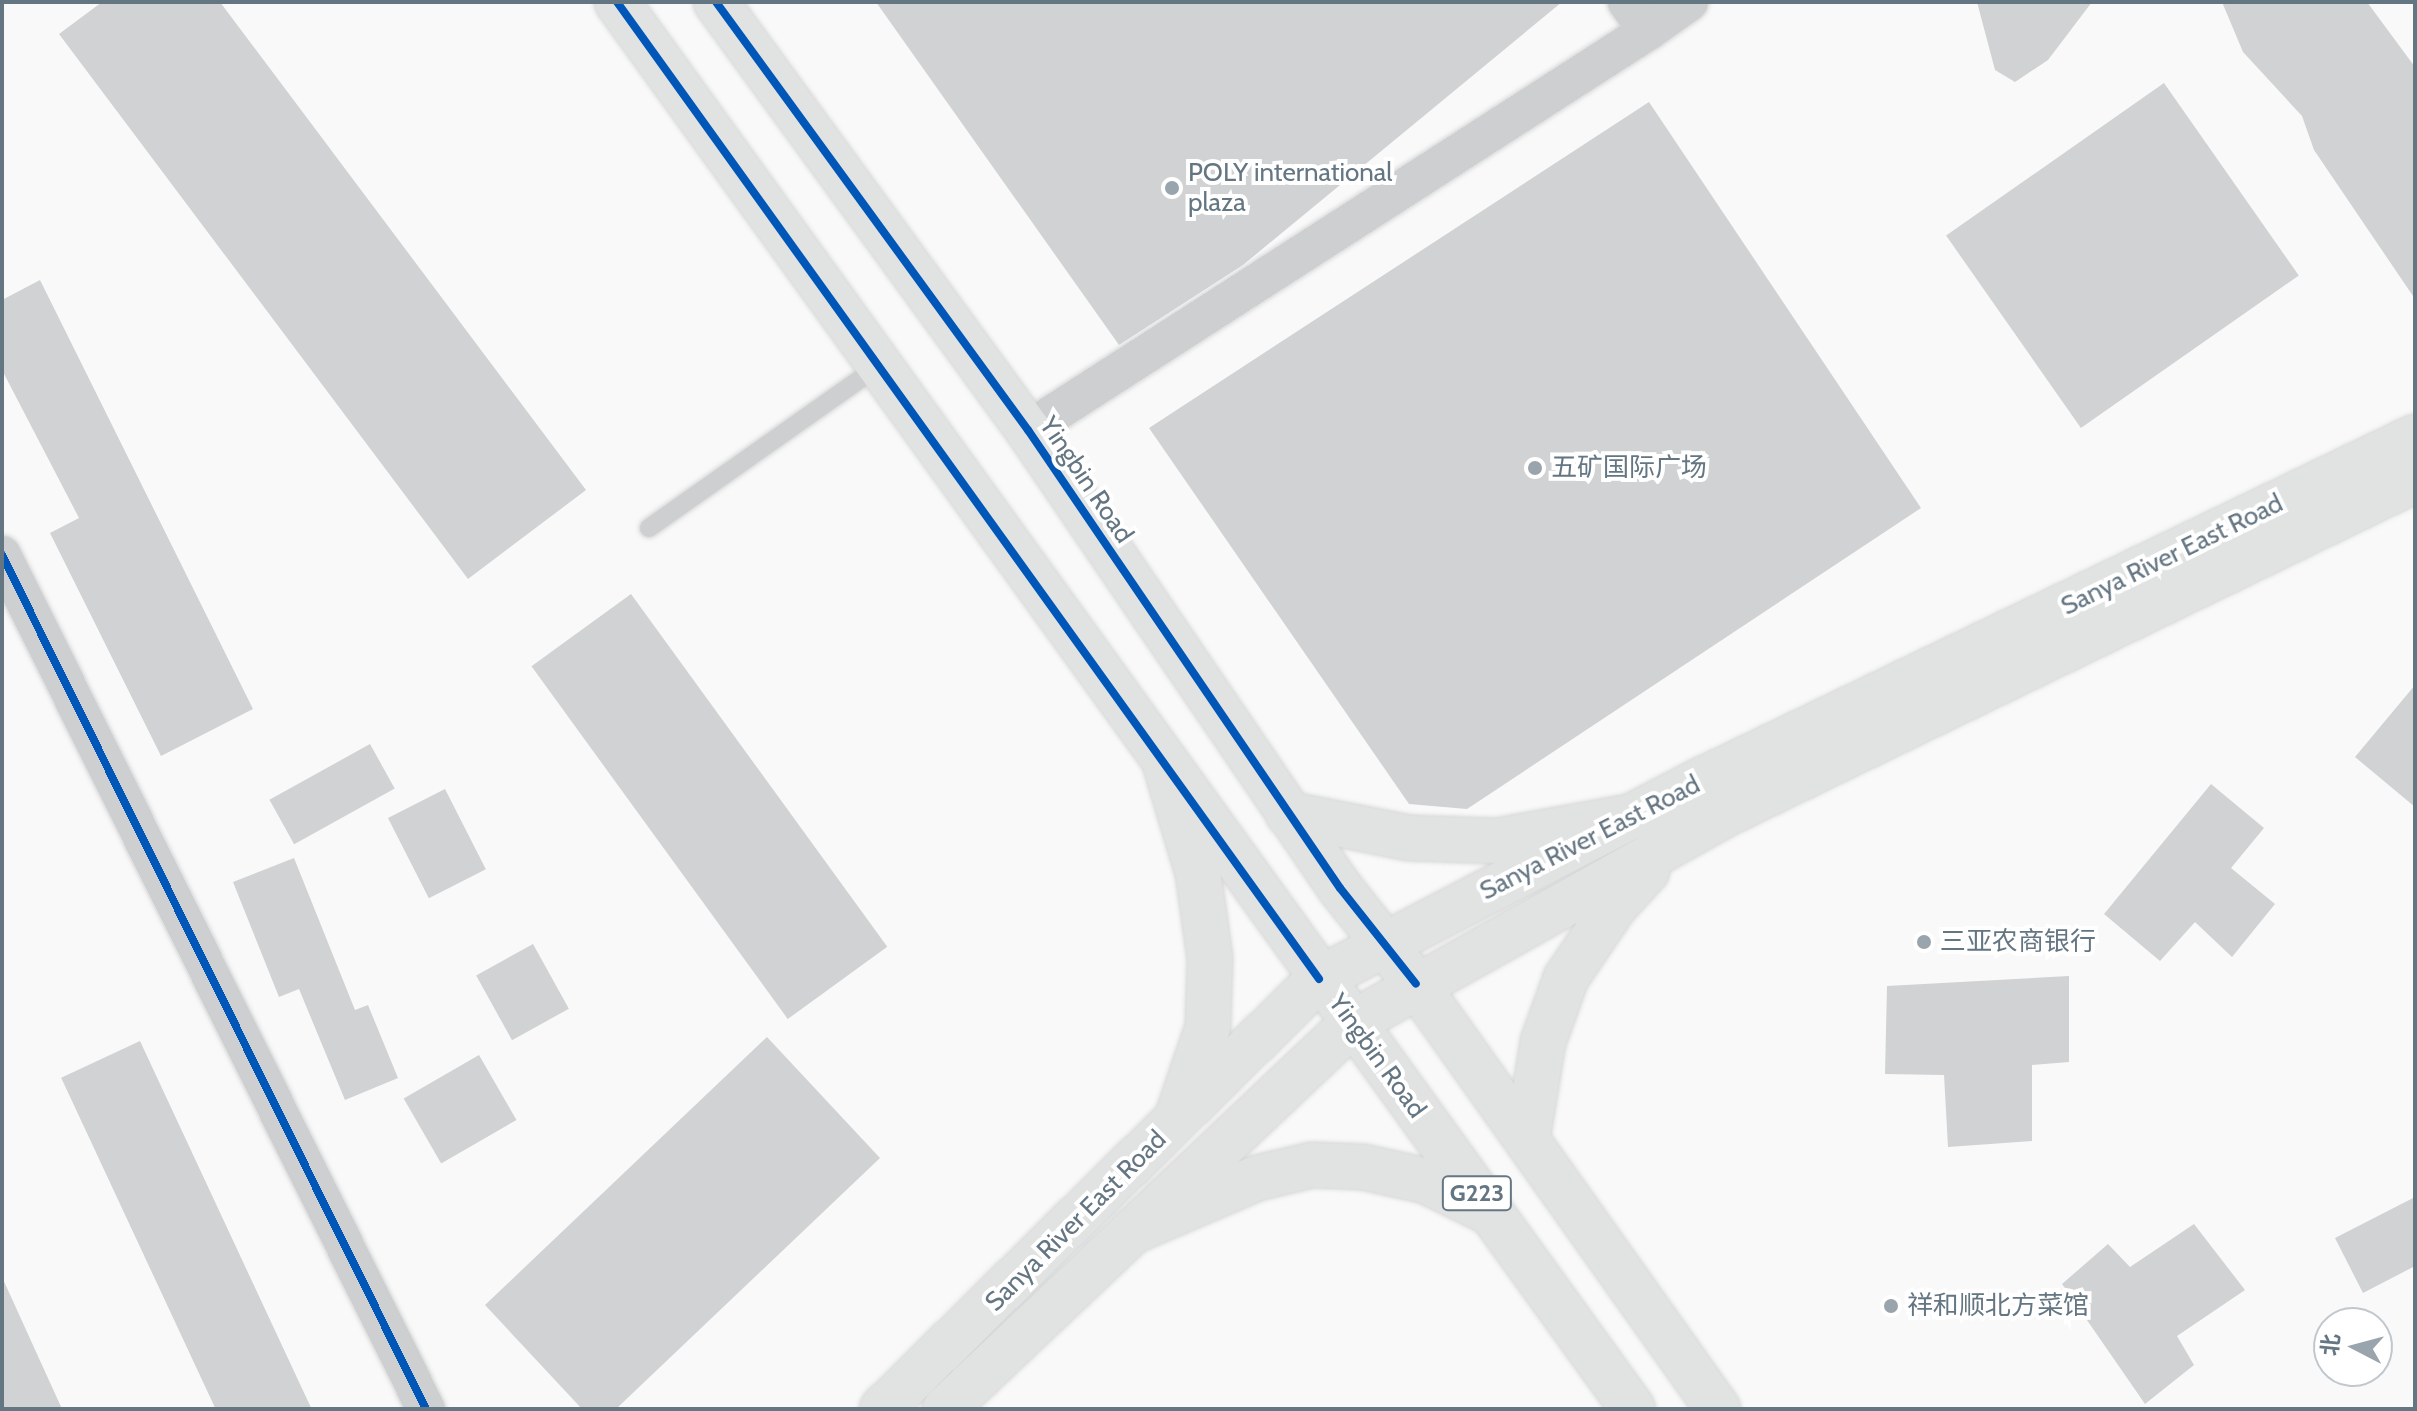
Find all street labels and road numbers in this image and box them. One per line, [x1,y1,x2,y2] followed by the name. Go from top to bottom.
[1032,411,1140,549] street label: Yingbin Road
[2056,488,2288,622] street label: Sanya River East Road
[1475,769,1705,907] street label: Sanya River East Road
[1322,988,1432,1124] street label: Yingbin Road
[979,1124,1173,1318] street label: Sanya River East Road
[1441,1173,1513,1213] road number: G223

